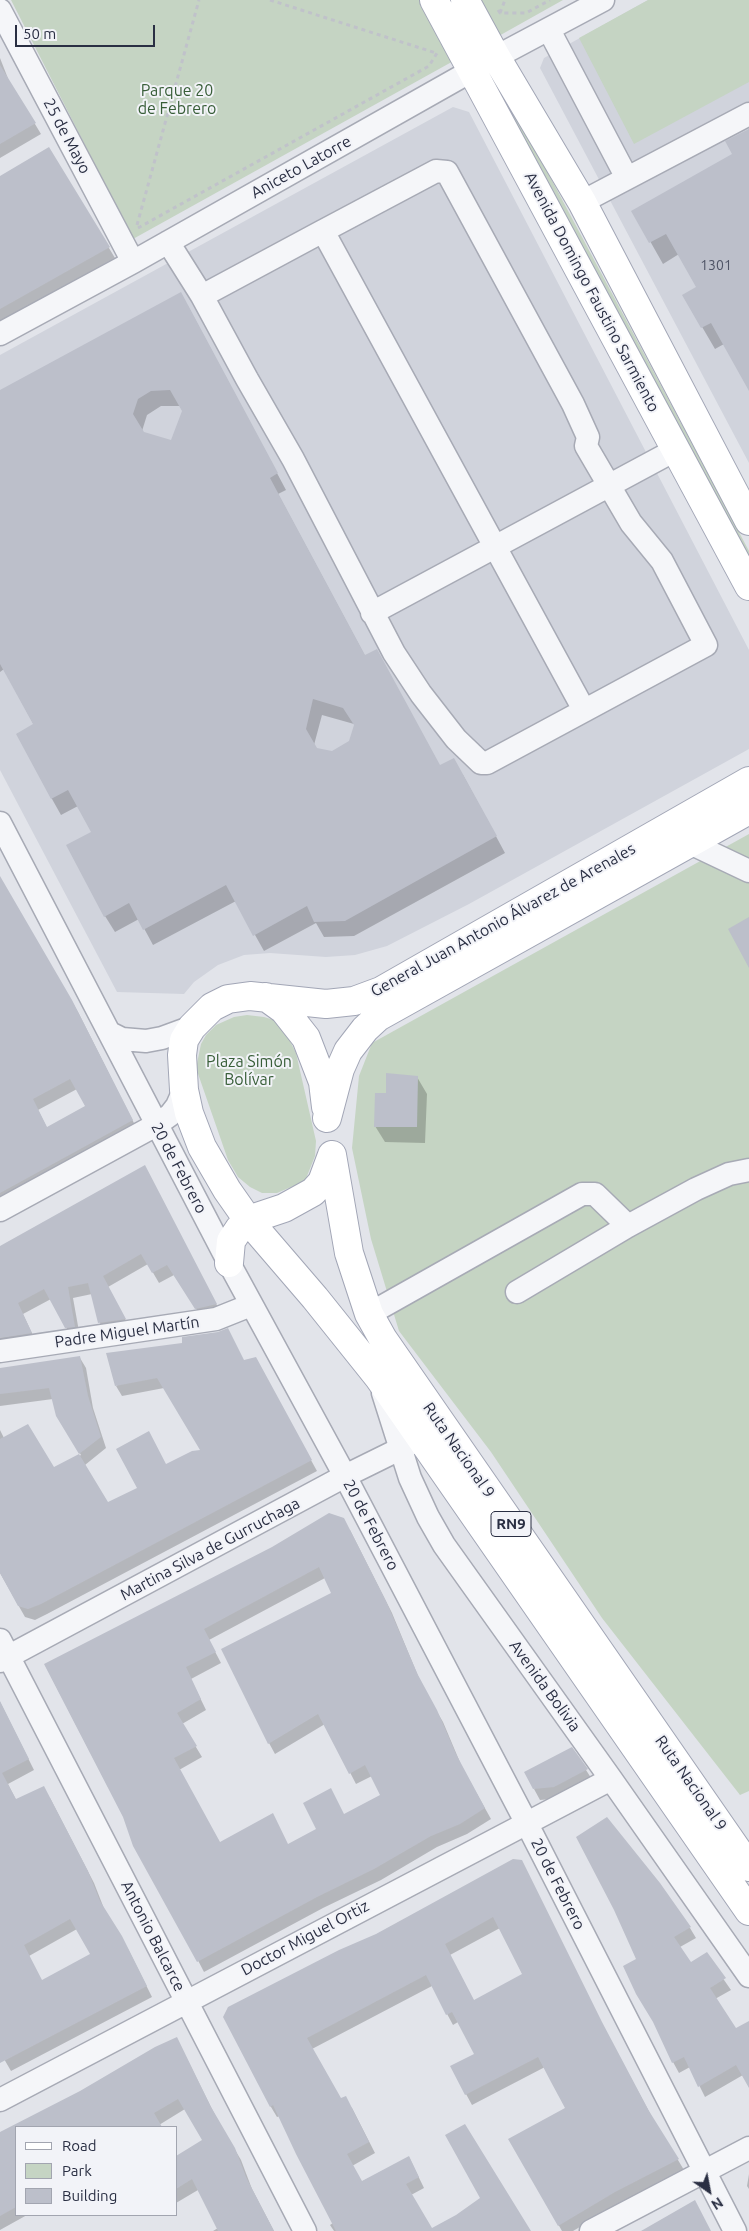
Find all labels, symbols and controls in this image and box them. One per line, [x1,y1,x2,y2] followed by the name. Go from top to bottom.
[18,15,158,47] scale bar
[23,25,56,42] text: 50 m
[138,81,216,119] park label: Parque 20 de Febrero
[39,95,95,177] street label: 25 de Mayo
[247,131,355,203] street label: Aniceto Latorre
[520,169,664,415] street label: Avenida Domingo Faustino Sarmiento
[700,257,732,273] house number: 1301
[367,839,639,1001] street label: General Juan Antonio Álvarez de Arenales
[206,1052,292,1090] park label: Plaza Simón Bolívar
[147,1119,211,1217] street label: 20 de Febrero
[53,1312,201,1352] street label: Padre Miguel Martín
[419,1399,499,1501] street label: Ruta Nacional 9
[339,1476,403,1574] street label: 20 de Febrero
[117,1493,303,1605] street label: Martina Silva de Gurruchaga
[491,1512,531,1536] road number: RN9
[505,1636,585,1736] street label: Avenida Bolivia
[651,1732,731,1834] street label: Ruta Nacional 9
[527,1835,589,1933] street label: 20 de Febrero
[117,1877,189,1995] street label: Antonio Balcarce
[238,1896,372,1980] street label: Doctor Miguel Ortiz
[15,2126,178,2216] legend
[62,2137,97,2154] text: Road
[62,2162,92,2179] text: Park
[684,2166,734,2216] north arrow
[62,2187,117,2204] text: Building
[708,2194,726,2213] text: N

